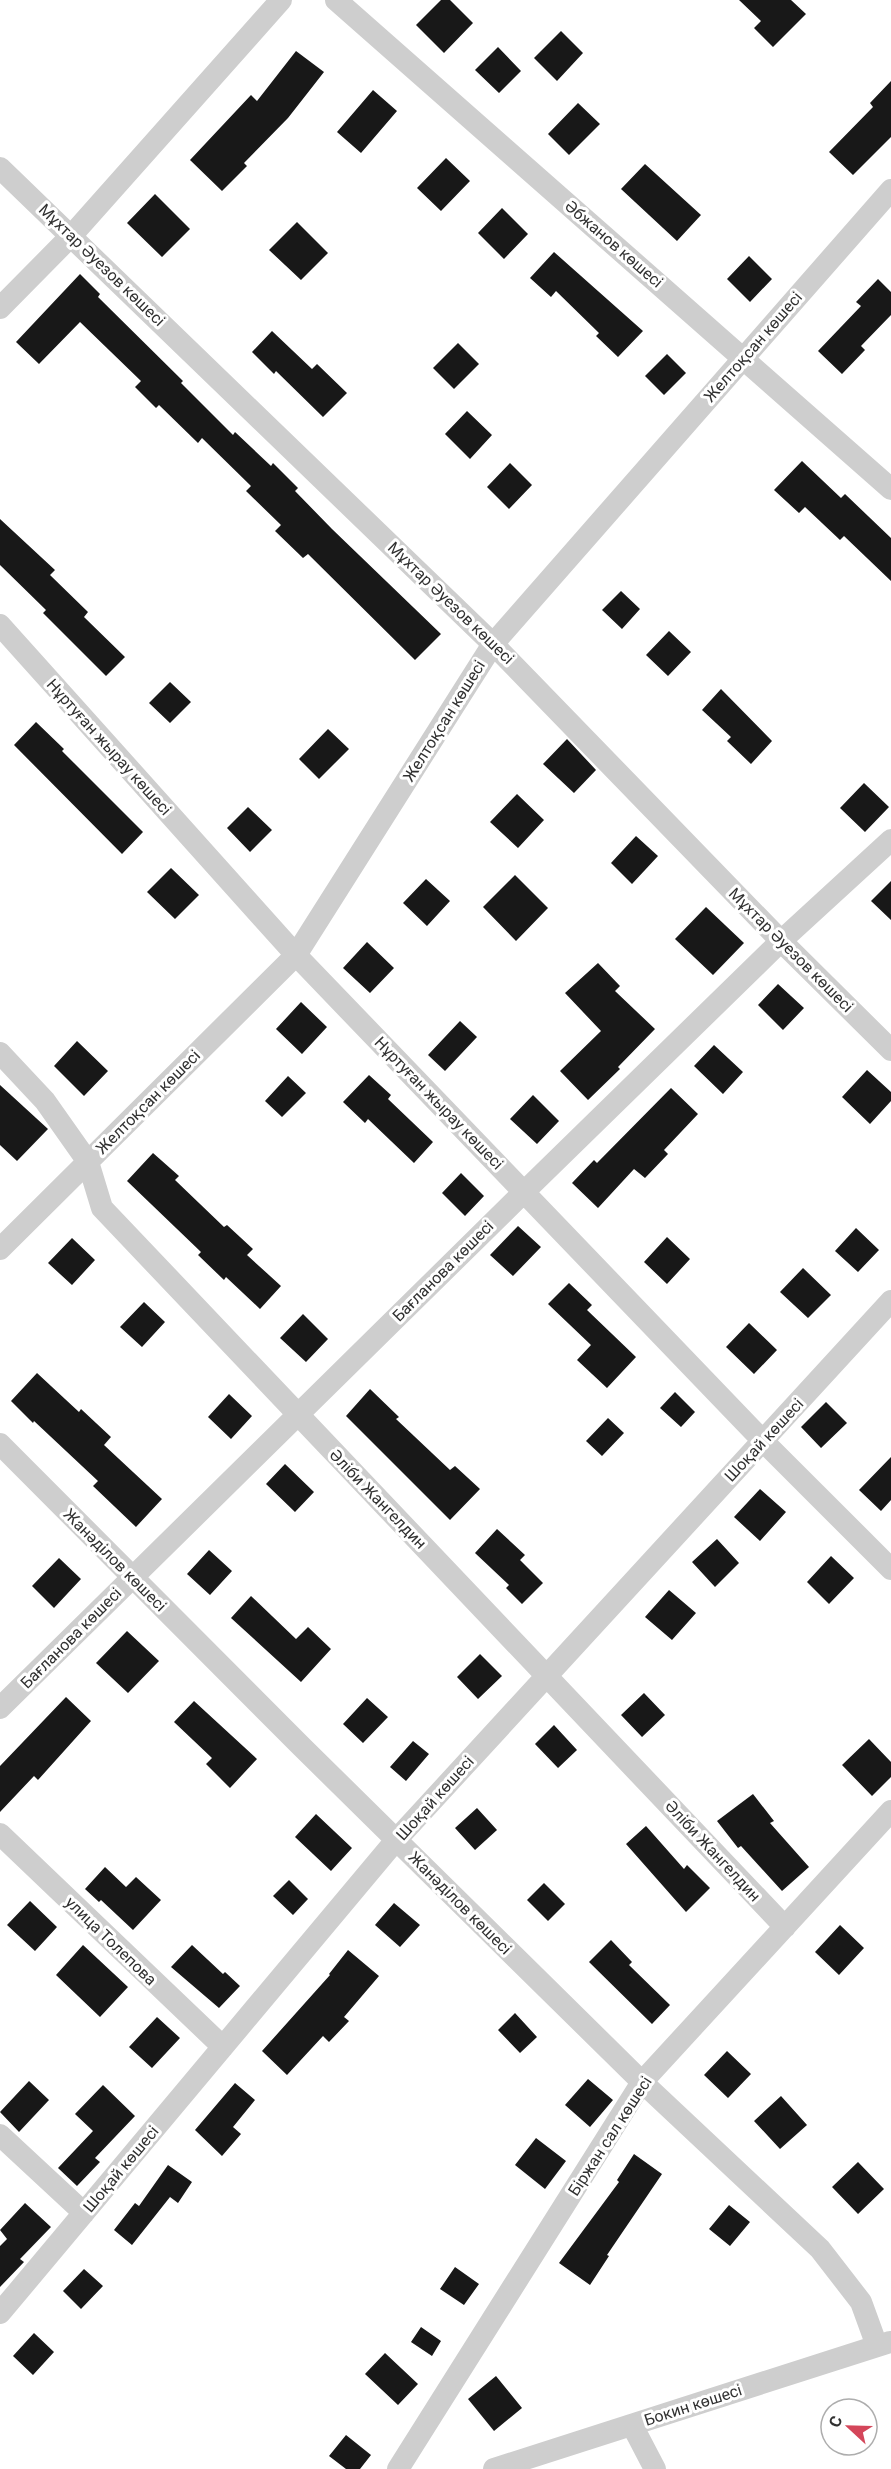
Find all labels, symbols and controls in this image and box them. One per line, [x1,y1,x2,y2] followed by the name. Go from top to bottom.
[561,196,667,292] street label: Әбжанов көшесі
[35,200,169,330] street label: Мұхтар Әуезов көшесі
[700,288,806,406] street label: Желтоқсан көшесі
[384,538,518,668] street label: Мұхтар Әуезов көшесі
[399,657,489,785] street label: Желтоқсан көшесі
[43,675,175,819] street label: Нұртуған жырау көшесі
[725,884,857,1016] street label: Мұхтар Әуезов көшесі
[371,1033,507,1173] street label: Нұртуған жырау көшесі
[92,1046,204,1158] street label: Желтоқсан көшесі
[389,1217,497,1325] street label: Бағланова көшесі
[721,1394,807,1486] street label: Шоқай көшесі
[326,1445,430,1553] street label: Әліби Жангелдин
[60,1505,170,1615] street label: Жанәділов көшесі
[17,1584,125,1692] street label: Бағланова көшесі
[392,1752,478,1844] street label: Шоқай көшесі
[661,1797,765,1905] street label: Әліби Жангелдин
[405,1848,515,1958] street label: Жанәділов көшесі
[61,1893,161,1989] street label: улица Толепова
[564,2073,656,2199] street label: Біржан сал көшесі
[79,2122,163,2216] street label: Шоқай көшесі
[642,2380,744,2430] street label: Бокин көшесі
[819,2397,879,2457] north arrow
[825,2413,846,2430] text: С

